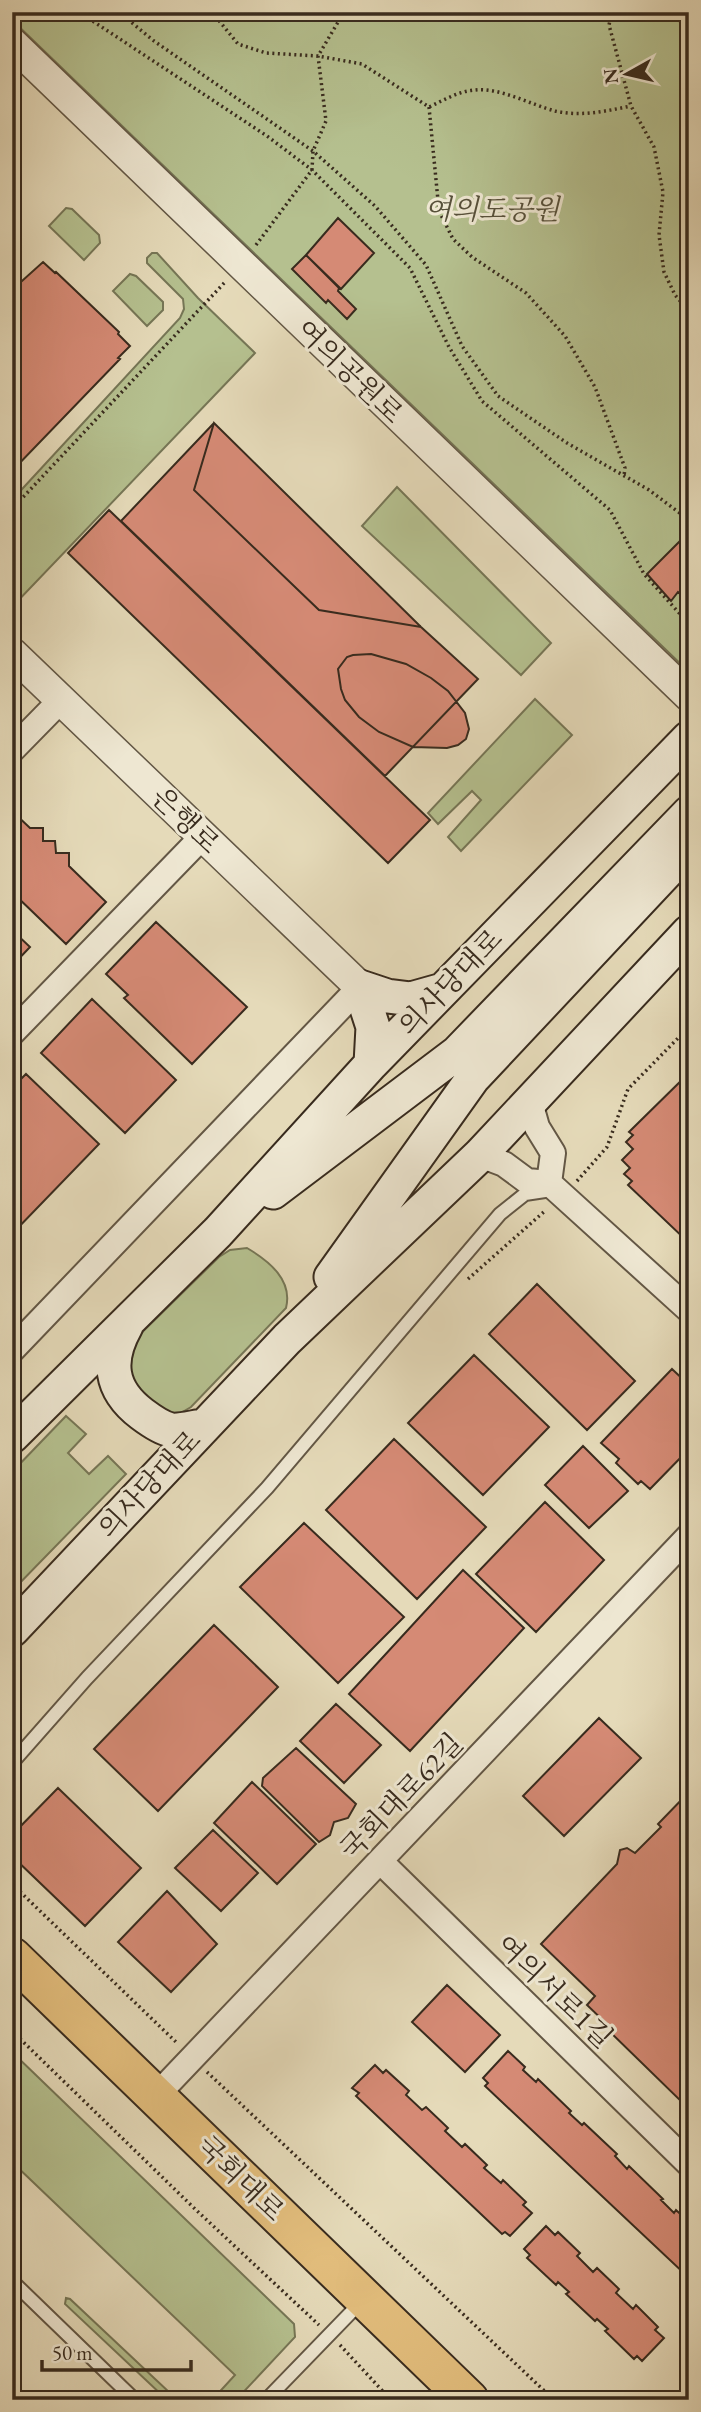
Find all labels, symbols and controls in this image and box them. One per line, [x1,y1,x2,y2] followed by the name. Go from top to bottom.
[592,38,662,108] north arrow
[597,66,624,86] text: N
[424,191,562,227] park label: 여의도공원
[289,311,411,431] street label: 여의공원로
[144,779,228,861] street label: 은행로
[390,921,510,1043] street label: 의사당대로
[90,1422,208,1546] street label: 의사당대로
[332,1725,470,1867] street label: 국회대로62길
[489,1926,621,2056] street label: 여의서로1길
[190,2127,292,2229] street label: 국회대로
[42,2328,191,2372] scale bar
[52,2339,93,2366] text: 50 m

